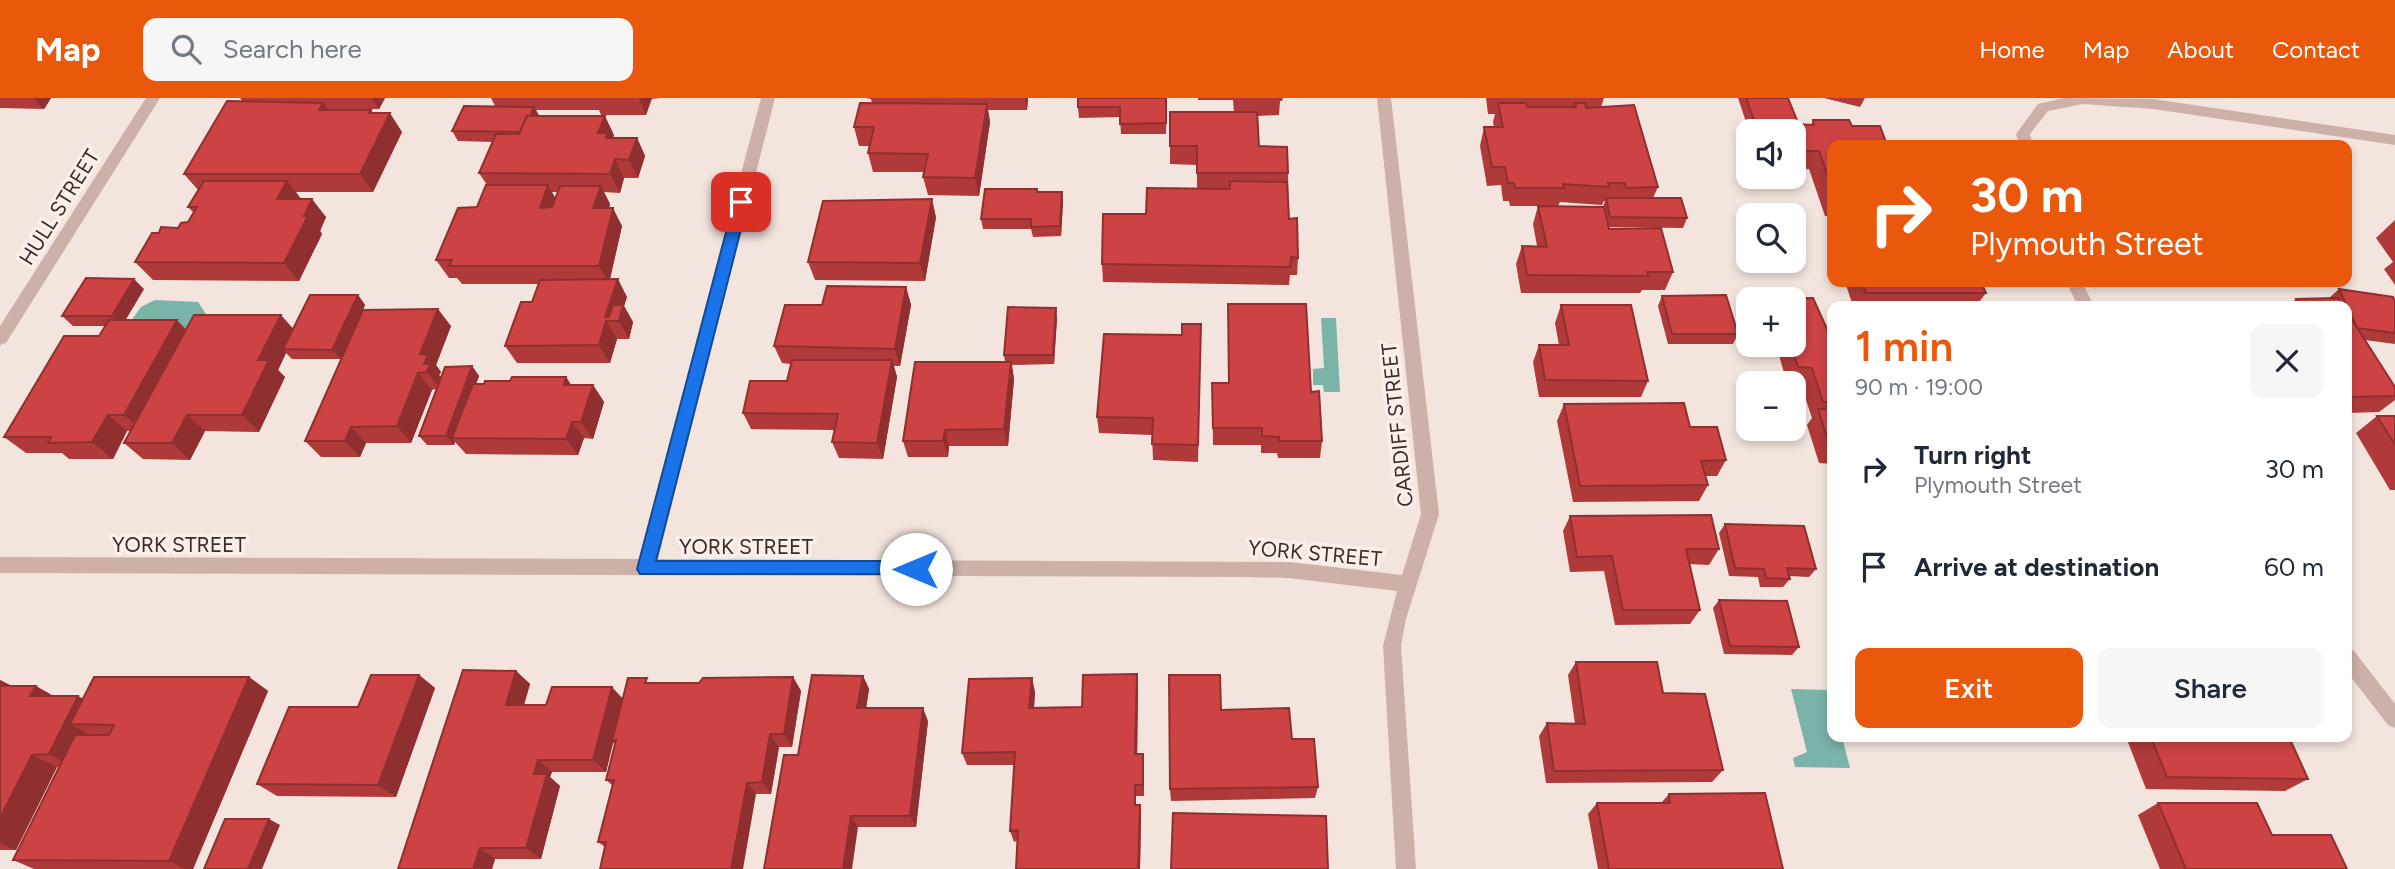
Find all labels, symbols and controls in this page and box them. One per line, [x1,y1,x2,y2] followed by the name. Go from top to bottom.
[143,18,633,81] search box
[35,30,101,69] text: Map
[167,30,205,68] icon: search
[223,33,362,65] text: Search here
[1979,35,2045,64] text: Home
[2083,35,2129,64] text: Map
[2167,35,2234,64] text: About
[2272,35,2360,64] text: Contact
[1736,119,1806,441] map controls
[1736,119,1806,189] button: sound
[13,144,105,269] street label: HULL STREET
[1970,165,2083,224] text: 30 m
[1855,168,1946,259] icon: right
[711,172,771,232] pin
[722,183,760,221] icon: arrive
[1736,203,1806,273] button: search
[1970,225,2204,263] text: Plymouth Street
[1736,287,1806,357] button: +
[1855,321,1953,372] text: 1 min
[2250,324,2324,398] button: close
[1376,341,1418,508] street label: CARDIFF STREET
[1736,371,1806,441] button: −
[1855,373,1983,401] text: 90 m · 19:00
[1914,439,2031,471] text: Turn right
[1855,450,1893,488] icon: right
[2265,453,2324,485] text: 30 m
[1914,471,2082,499] text: Plymouth Street
[112,532,247,557] street label: YORK STREET
[879,532,953,606] position arrow
[679,534,814,559] street label: YORK STREET
[1247,535,1383,571] street label: YORK STREET
[1855,548,1893,586] icon: arrive
[1914,551,2159,583] text: Arrive at destination
[2264,551,2324,583] text: 60 m
[1855,648,2083,728] button: Exit
[2097,648,2324,728] button: Share

